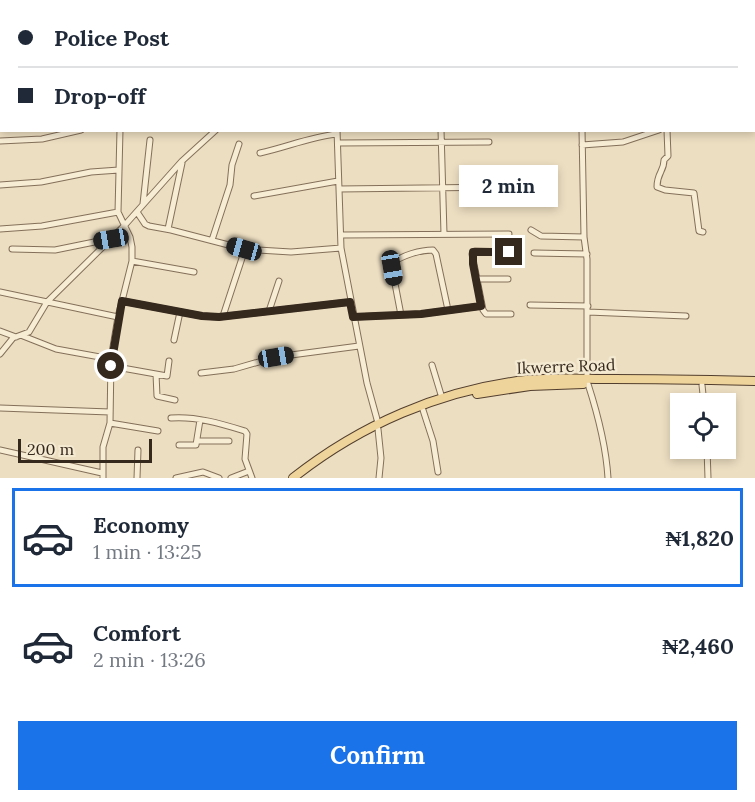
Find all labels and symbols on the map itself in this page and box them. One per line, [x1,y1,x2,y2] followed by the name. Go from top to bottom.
[460,165,558,207] callout: 2 min
[92,227,130,251] car
[224,235,264,263] car
[495,238,522,265] route end
[380,249,404,287] car
[257,345,295,369] car
[97,352,124,379] route start
[516,354,616,378] street label: Ikwerre Road
[18,436,152,463] scale bar

